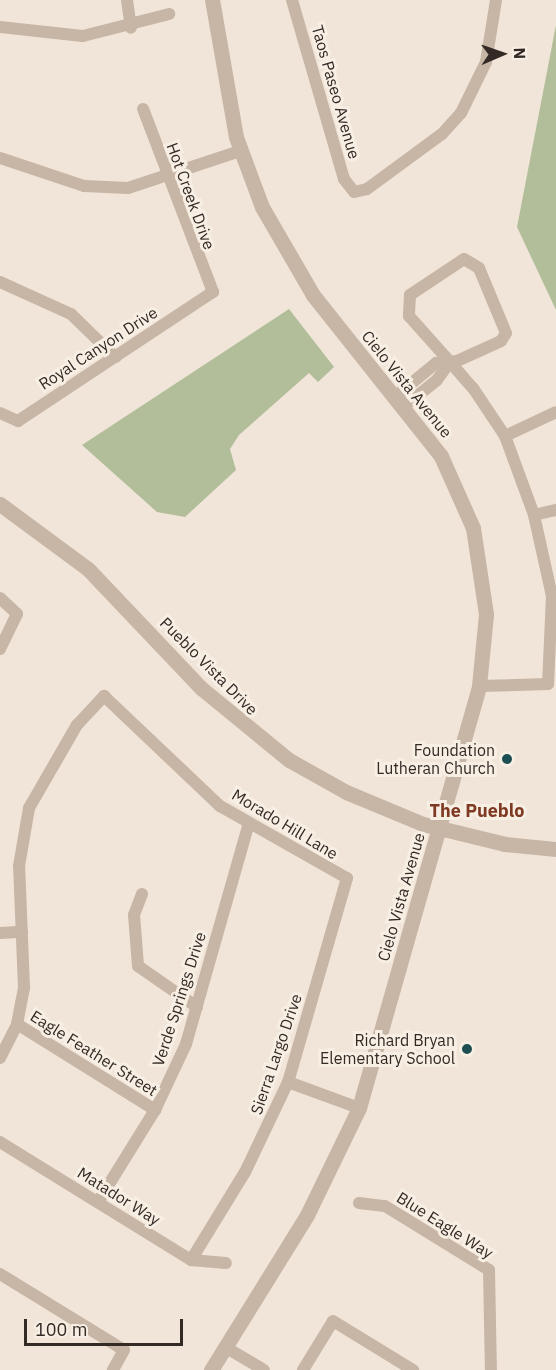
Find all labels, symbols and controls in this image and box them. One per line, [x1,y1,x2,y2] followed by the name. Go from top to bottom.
[308,23,364,161] street label: Taos Paseo Avenue
[472,24,532,84] north arrow
[510,47,530,60] text: N
[163,140,219,252] street label: Hot Creek Drive
[35,302,161,394] street label: Royal Canyon Drive
[358,326,456,442] street label: Cielo Vista Avenue
[156,613,262,719] street label: Pueblo Vista Drive
[376,740,495,778] place label: Foundation Lutheran Church
[500,752,514,766] marker: Foundation Lutheran Church
[228,785,342,863] street label: Morado Hill Lane
[430,800,524,822] district label: The Pueblo
[373,831,429,963] street label: Cielo Vista Avenue
[148,929,210,1069] street label: Verde Springs Drive
[246,991,306,1117] street label: Sierra Largo Drive
[27,1006,161,1100] street label: Eagle Feather Street
[320,1030,455,1068] place label: Richard Bryan Elementary School
[460,1042,474,1056] marker: Richard Bryan Elementary School
[74,1163,164,1229] street label: Matador Way
[393,1188,497,1262] street label: Blue Eagle Way
[27,1307,186,1345] scale bar
[35,1318,87,1341] text: 100 m

